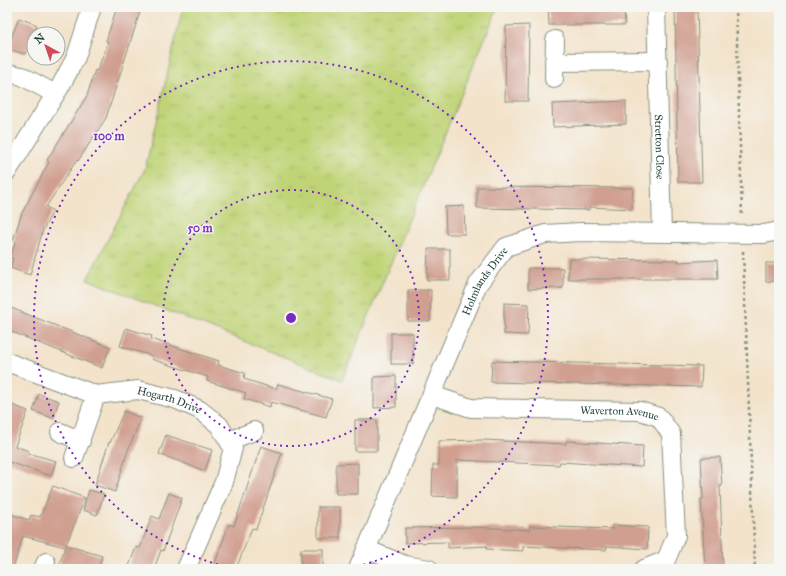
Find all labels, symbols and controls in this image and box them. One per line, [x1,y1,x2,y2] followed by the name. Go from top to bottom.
[26,26,66,66] north arrow
[32,30,48,47] text: N
[652,114,667,180] street label: Stretton Close
[93,129,126,143] text: 100 m
[187,221,214,235] text: 50 m
[460,244,511,317] street label: Holmlands Drive
[284,311,298,325] centre of rings
[136,384,204,417] street label: Hogarth Drive
[580,404,661,424] street label: Waverton Avenue

